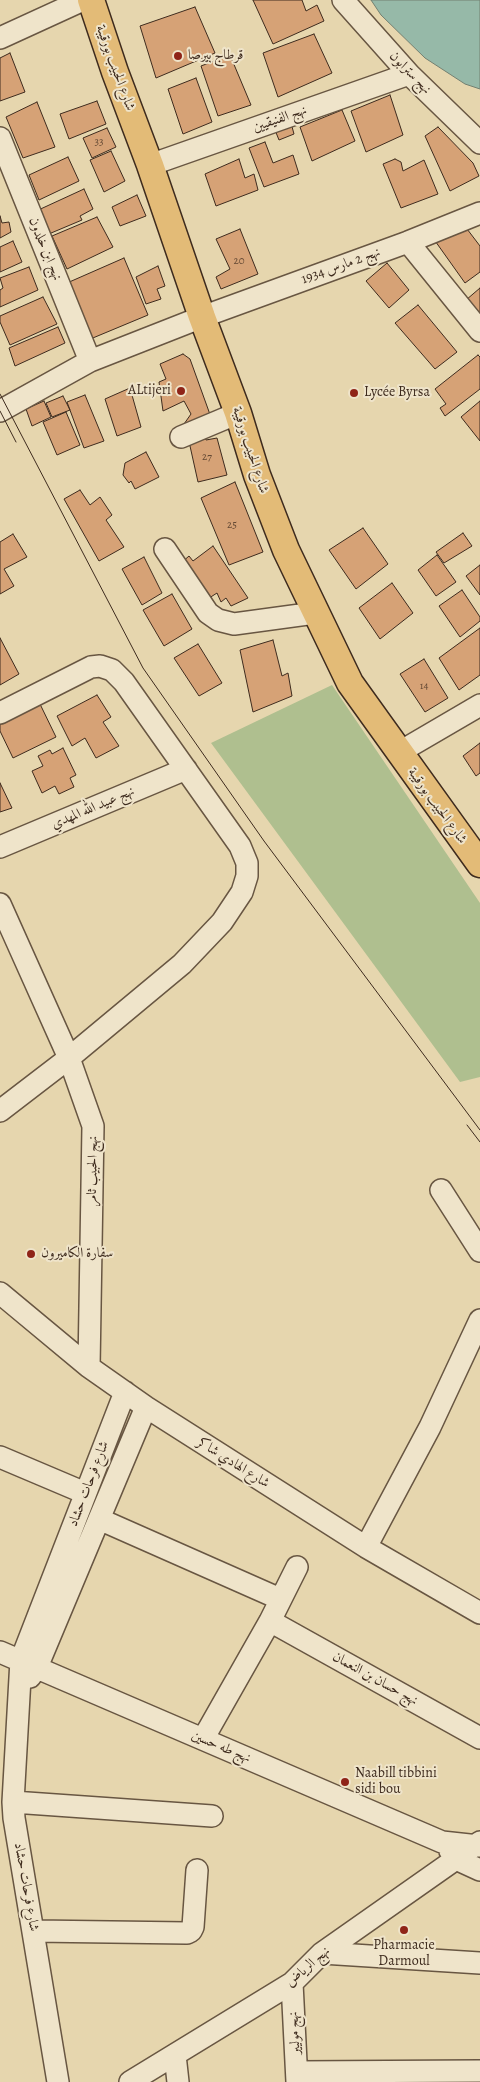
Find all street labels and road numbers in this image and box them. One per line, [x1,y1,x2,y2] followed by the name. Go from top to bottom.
[92,23,138,113] street label: شارع الحبيب بورقيبة
[385,48,435,98] street label: نهج سترابون
[251,102,309,136] street label: نهج الفنيقيين
[25,215,65,283] street label: نهج ابن خلدون
[299,244,383,288] street label: نهج 2 مارس 1934
[228,404,272,496] street label: شارع الحبيب بورقيبة
[404,765,470,847] street label: شارع الحبيب بورقيبة
[49,783,137,833] street label: نهج عبيد الله المهدي
[84,1136,102,1206] street label: نهج الحبيب ثامر
[194,1434,272,1492] street label: شارع الهادي شاكر
[65,1439,113,1529] street label: شارع فرحات حشاد
[329,1649,421,1709] street label: نهج حسان بن النعمان
[189,1727,253,1767] street label: نهج طه حسين
[10,1841,42,1933] street label: شارع فرحات حشاد
[282,1943,334,1991] street label: نهج الرياض
[285,2011,305,2055] street label: نهج موليير

